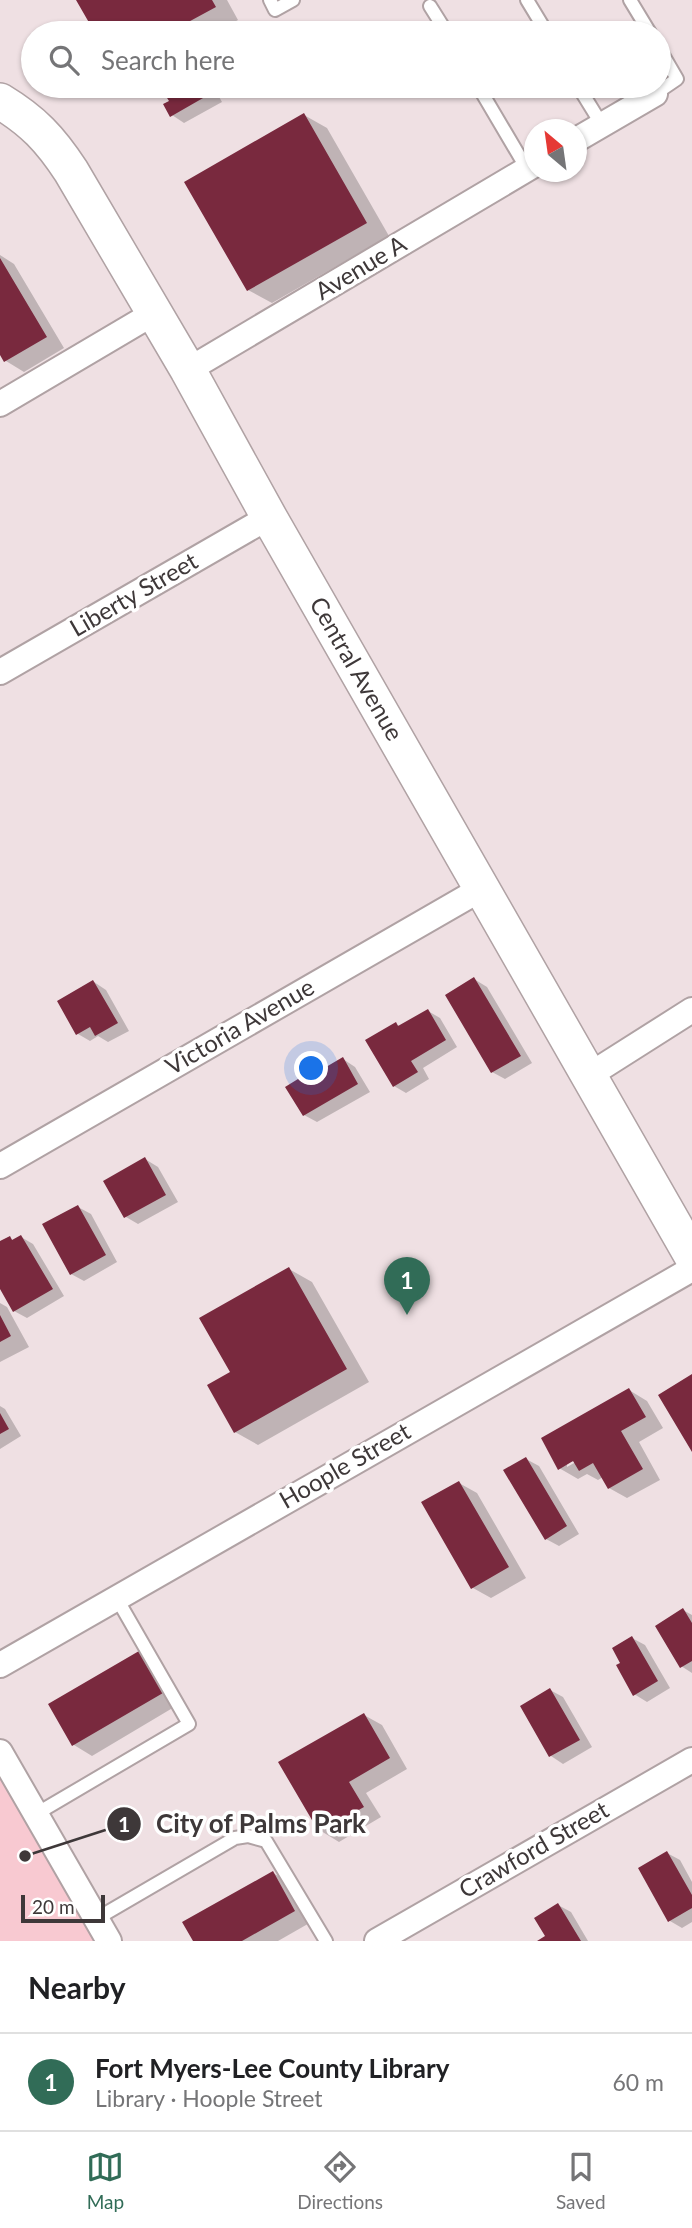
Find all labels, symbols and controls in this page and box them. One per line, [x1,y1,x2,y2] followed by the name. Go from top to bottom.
[21,21,671,98] search box
[45,41,83,79] icon: search
[101,44,235,76] text: Search here
[524,119,587,182] north arrow
[309,228,412,305] street label: Avenue A
[64,545,203,642] street label: Liberty Street
[304,591,410,745] street label: Central Avenue
[160,971,319,1080] street label: Victoria Avenue
[294,1051,328,1085] your location
[384,1257,430,1315] pin: 1
[274,1415,415,1514] street label: Hoople Street
[453,1794,614,1903] street label: Crawford Street
[106,1801,380,1848] callout: City of Palms Park
[156,1807,366,1839] text: City of Palms Park
[118,1811,130,1836] text: 1
[21,1892,105,1924] scale bar
[32,1895,75,1918] text: 20 m
[28,1969,126,2005] text: Nearby
[95,2052,449,2084] text: Fort Myers-Lee County Library
[44,2068,58,2096] text: 1
[613,2068,664,2096] text: 60 m
[95,2084,322,2112] text: Library · Hoople Street
[86,2148,124,2213] tab: Map
[297,2148,383,2213] tab: Directions
[556,2148,606,2213] tab: Saved

